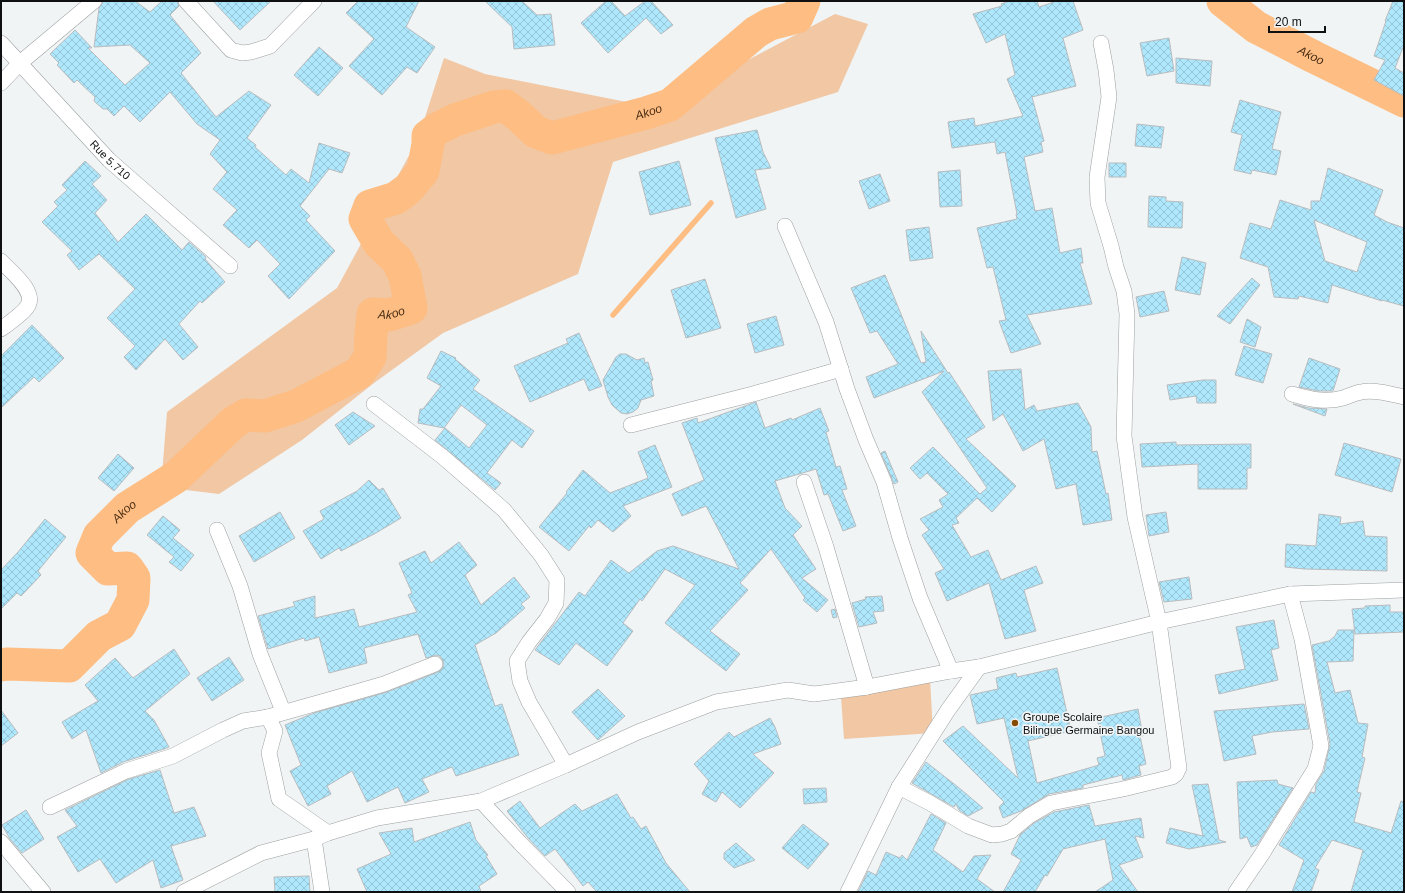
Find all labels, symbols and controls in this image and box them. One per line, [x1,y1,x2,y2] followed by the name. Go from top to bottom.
[1269,8,1325,34] scale bar
[1275,15,1302,29] text: 20 m
[1295,43,1327,68] water label: Akoo
[633,101,664,123] water label: Akoo
[88,138,133,182] street label: Rue 5.710
[377,303,407,322] water label: Akoo
[109,497,139,526] water label: Akoo
[1023,711,1154,736] place label: Groupe Scolaire Bilingue Germaine Bangou
[1010,718,1020,728] marker: Groupe Scolaire Bilingue Germaine Bangou

